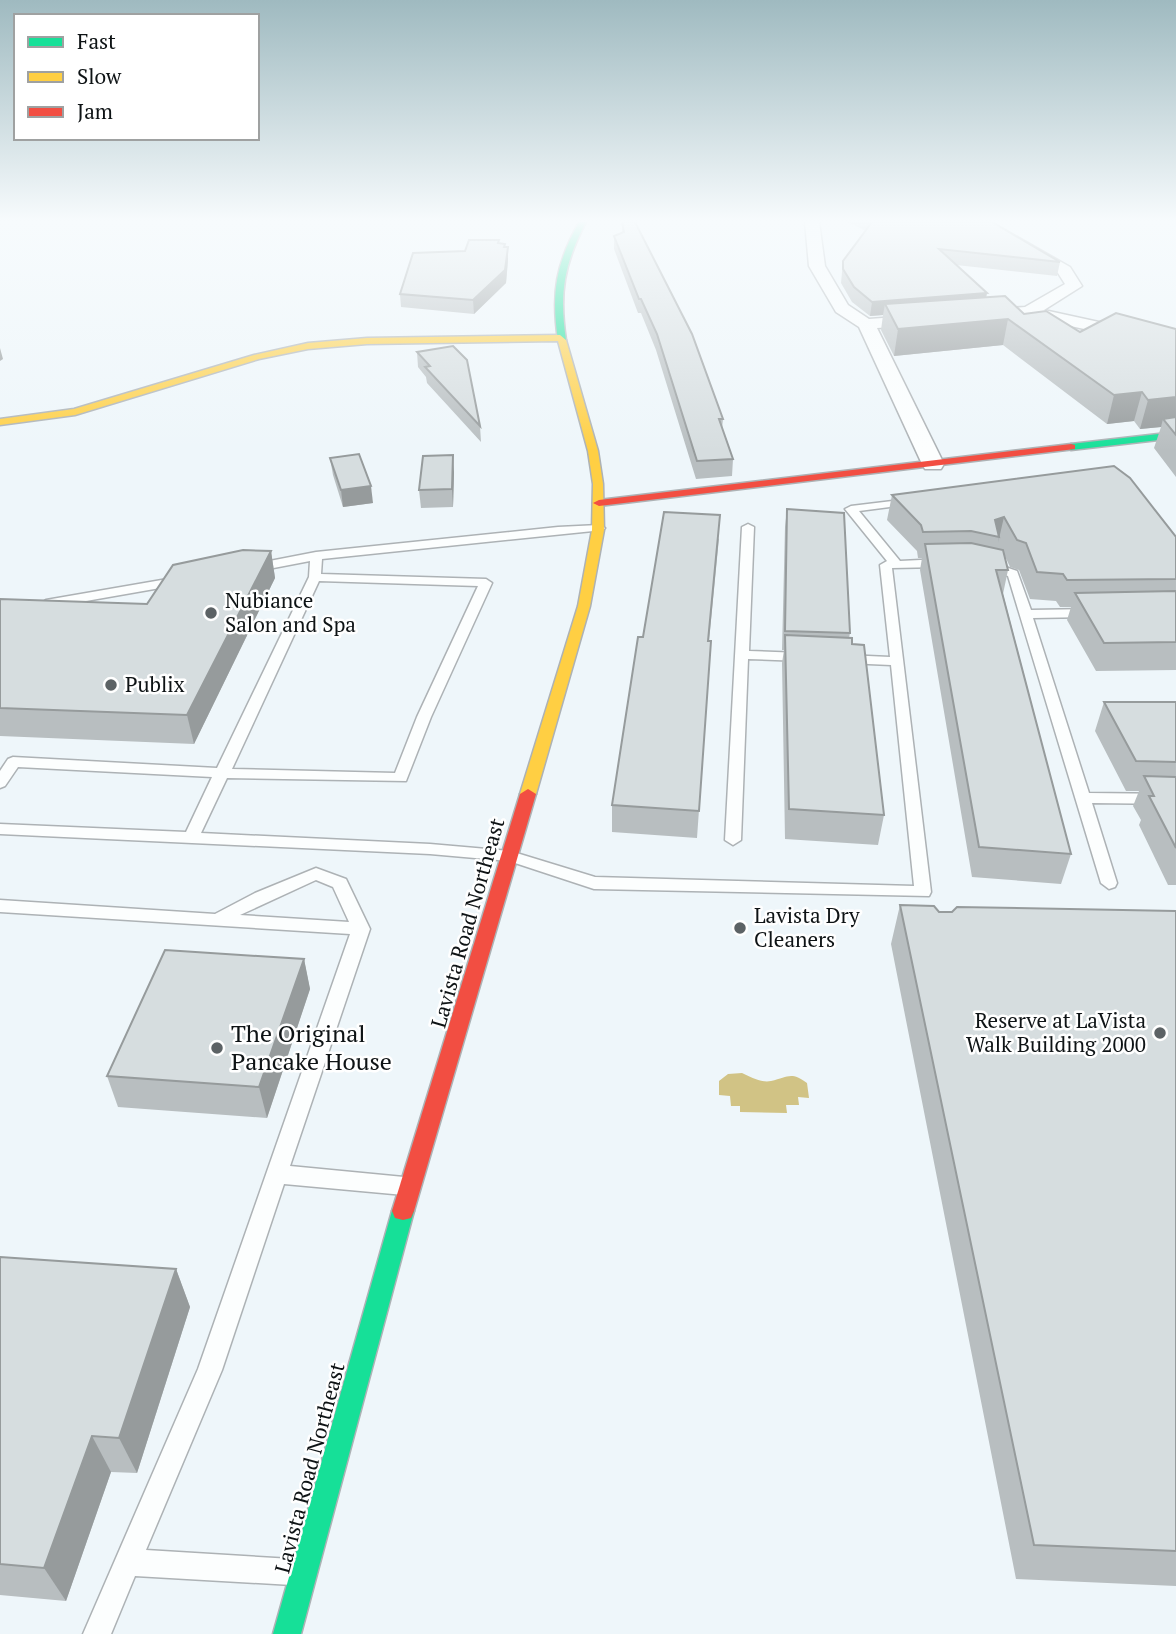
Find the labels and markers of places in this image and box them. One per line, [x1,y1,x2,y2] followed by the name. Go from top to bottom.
[225,586,356,638] place label: Nubiance Salon and Spa
[203,605,219,621] marker: Nubiance Salon and Spa
[125,670,185,698] place label: Publix
[103,677,119,693] marker: Publix
[754,901,860,953] place label: Lavista Dry Cleaners
[732,920,748,936] marker: Lavista Dry Cleaners
[966,1006,1146,1058] place label: Reserve at LaVista Walk Building 2000
[231,1017,392,1077] place label: The Original Pancake House
[1152,1025,1168,1041] marker: Reserve at LaVista Walk Building 2000
[209,1040,225,1056] marker: The Original Pancake House

